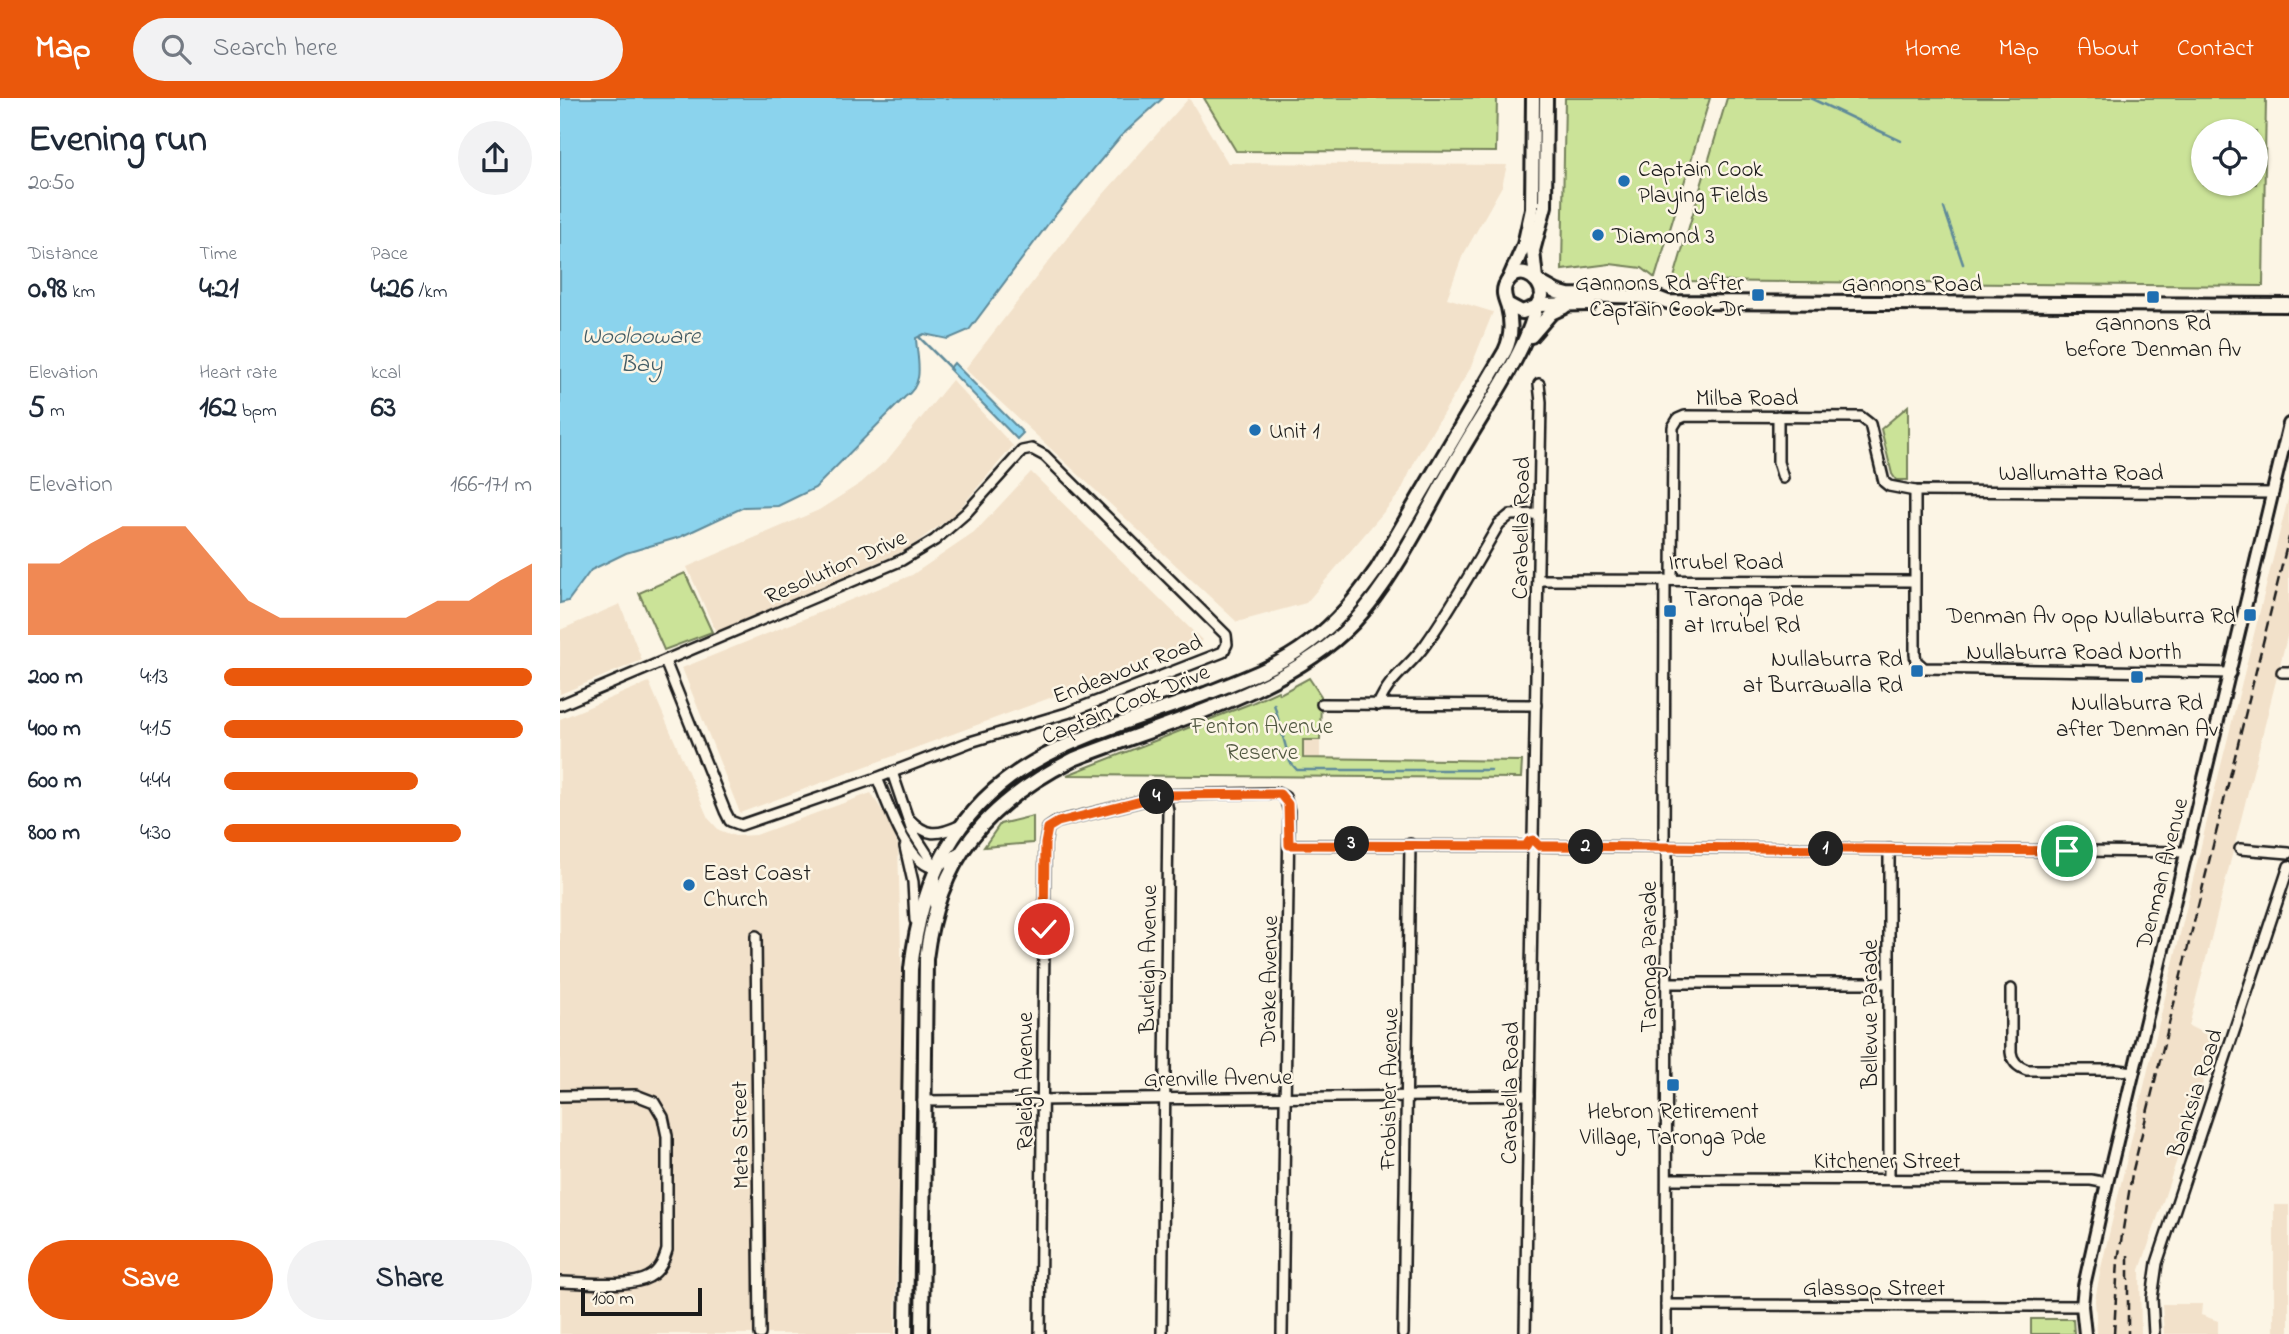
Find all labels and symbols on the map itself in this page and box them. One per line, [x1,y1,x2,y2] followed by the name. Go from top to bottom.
[1638,154,1768,215] place label: Captain Cook Playing Fields
[1616,173,1632,189] marker: Captain Cook Playing Fields
[1611,221,1715,254] place label: Diamond 3
[1590,227,1606,243] marker: Diamond 3
[1575,268,1745,327] place label: Gannons Rd after Captain Cook Dr
[1842,269,1982,302] street label: Gannons Road
[1750,287,1766,303] marker: Gannons Rd after Captain Cook Dr
[2145,289,2161,305] marker: Gannons Rd before Denman Av
[2065,308,2241,367] place label: Gannons Rd before Denman Av
[582,320,702,383] water label: Woolooware Bay
[1696,383,1798,416] street label: Milba Road
[1269,416,1320,449] place label: Unit 1
[1247,422,1263,438] marker: Unit 1
[1505,456,1540,600] street label: Carabella Road
[1999,458,2164,491] street label: Wallumatta Road
[760,522,913,614] street label: Resolution Drive
[1669,547,1783,580] street label: Irrubel Road
[1684,584,1804,643] place label: Taronga Pde at Irrubel Rd
[1946,601,2236,634] place label: Denman Av opp Nullaburra Rd
[1662,603,1678,619] marker: Taronga Pde at Irrubel Rd
[2242,607,2258,623] marker: Denman Av opp Nullaburra Rd
[1048,627,1208,714] street label: Endeavour Road
[1966,637,2182,670] street label: Nullaburra Road North
[1743,644,1903,703] place label: Nullaburra Rd at Burrawalla Rd
[1037,656,1216,754] street label: Captain Cook Drive
[1909,663,1925,679] marker: Nullaburra Rd at Burrawalla Rd
[2129,669,2145,685] marker: Nullaburra Rd after Denman Av
[2056,688,2218,747] place label: Nullaburra Rd after Denman Av
[1190,711,1334,770] park label: Fenton Avenue Reserve
[1140,780,1174,814] pin: 4
[2128,794,2198,954] street label: Denman Avenue
[2037,821,2097,881] pin
[1334,826,1370,862] pin: 3
[1569,830,1604,864] pin: 2
[1808,832,1844,866] pin: 1
[703,858,811,917] place label: East Coast Church
[681,877,697,893] marker: East Coast Church
[1634,880,1668,1033] street label: Taronga Parade
[1132,884,1168,1035] street label: Burleigh Avenue
[1014,899,1074,959] pin
[1253,914,1288,1048] street label: Drake Avenue
[1855,939,1888,1089] street label: Bellevue Parade
[1373,1007,1408,1171] street label: Frobisher Avenue
[1010,1011,1044,1150] street label: Raleigh Avenue
[1494,1021,1529,1165] street label: Carabella Road
[2160,1025,2233,1163] street label: Banksia Road
[1143,1062,1293,1097] street label: Grenville Avenue
[1665,1077,1681,1093] marker: Hebron Retirement Village, Taronga Pde
[724,1080,759,1189] street label: Meta Street
[1579,1096,1767,1156] place label: Hebron Retirement Village, Taronga Pde
[1814,1146,1961,1179] street label: Kitchener Street
[1803,1273,1945,1306] street label: Glassop Street
[581,1285,702,1317] scale bar

